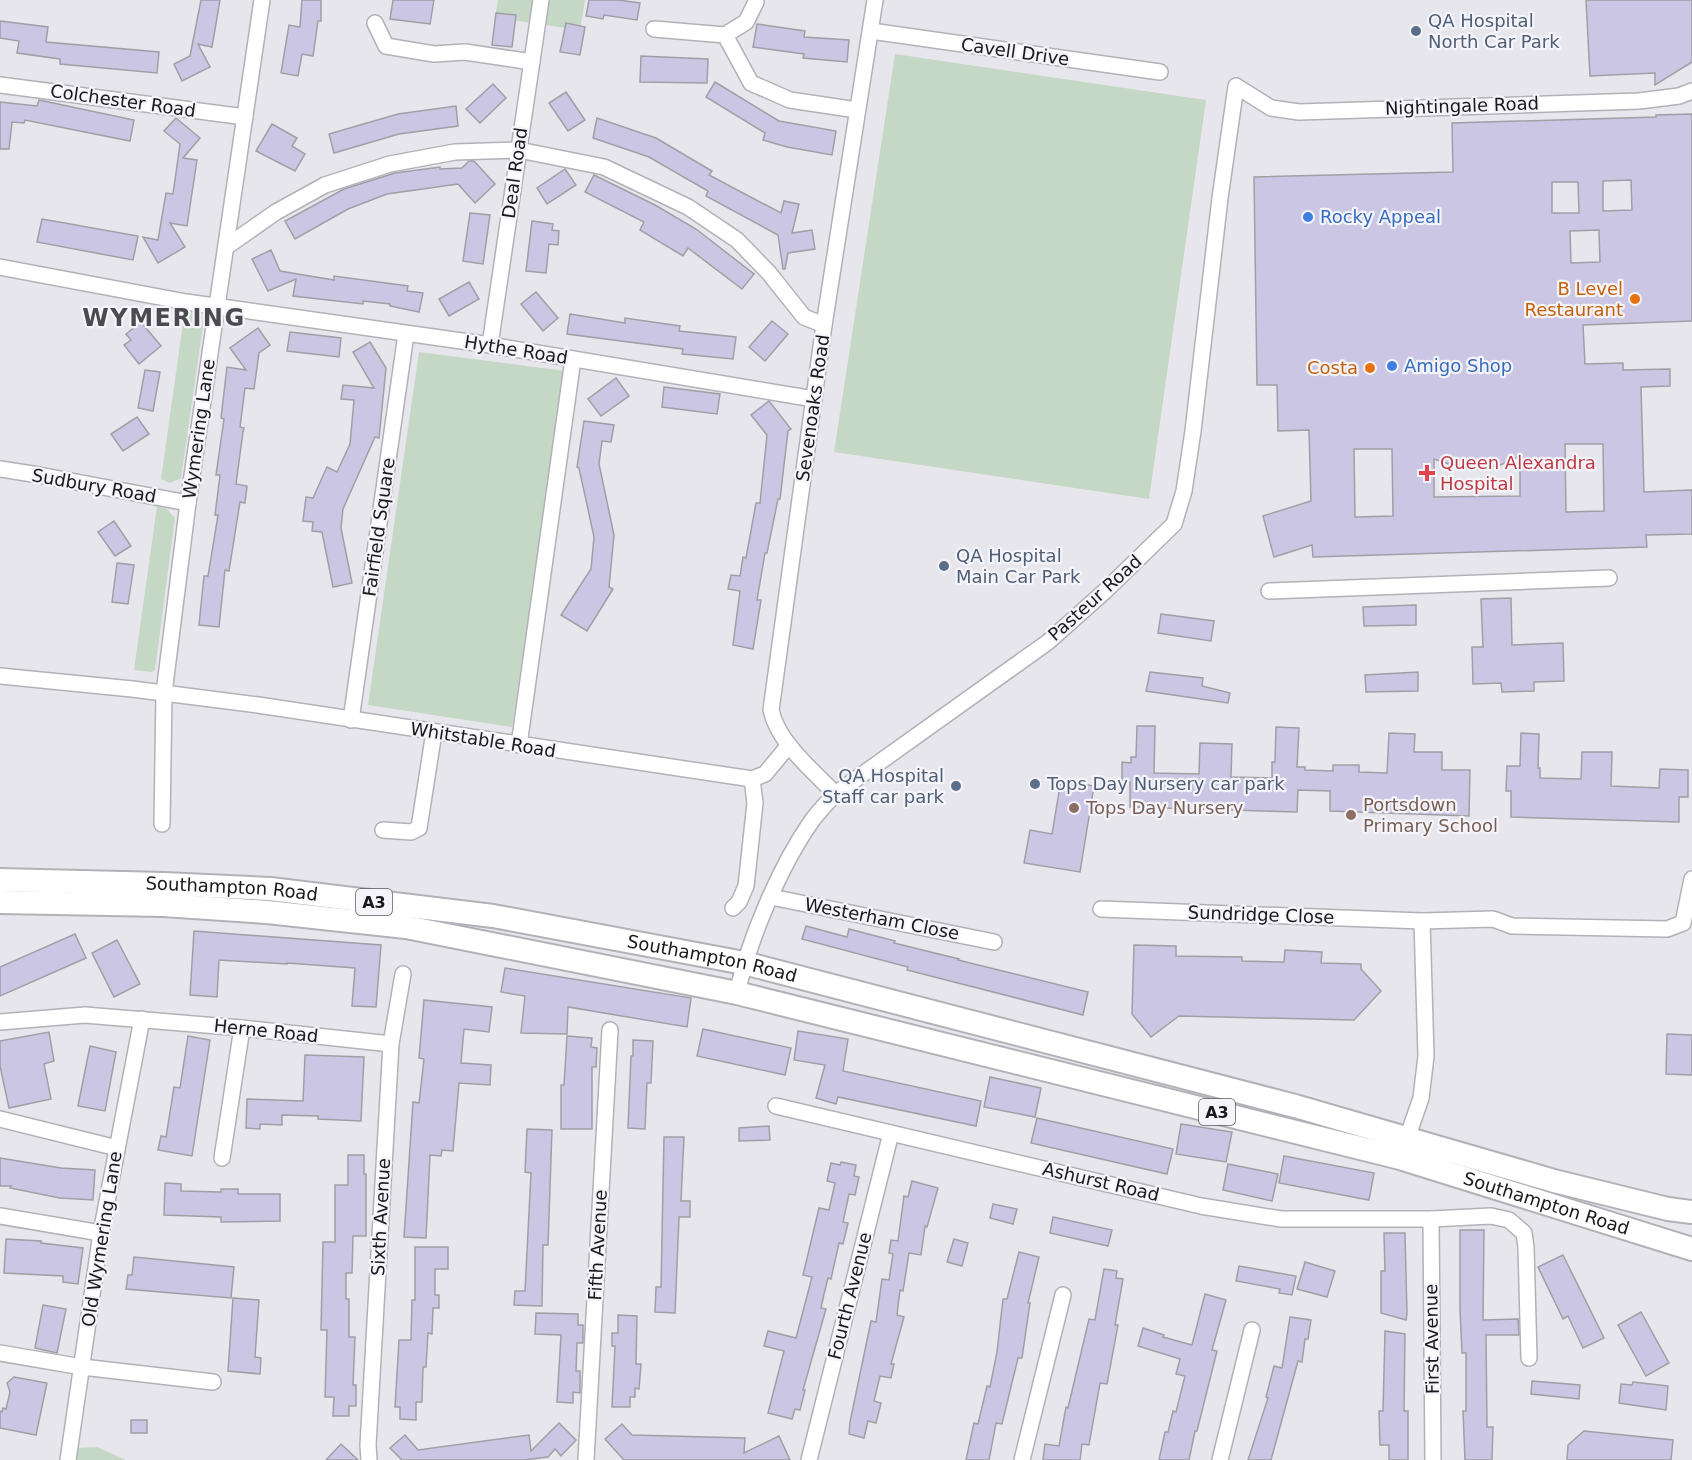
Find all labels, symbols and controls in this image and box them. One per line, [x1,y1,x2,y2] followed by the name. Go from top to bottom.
[1428,10,1560,52] place label: QA Hospital North Car Park
[1409,24,1423,38] marker: QA Hospital North Car Park
[960,34,1071,69] street label: Cavell Drive
[49,80,197,121] street label: Colchester Road
[1385,92,1539,119] street label: Nightingale Road
[498,126,531,220] street label: Deal Road
[1320,206,1441,227] place label: Rocky Appeal
[1301,210,1315,224] marker: Rocky Appeal
[1524,278,1623,320] place label: B Level Restaurant
[1628,292,1642,306] marker: B Level Restaurant
[82,304,246,332] district label: WYMERING
[463,331,569,368] street label: Hythe Road
[792,333,833,483] street label: Sevenoaks Road
[1404,355,1512,376] place label: Amigo Shop
[1307,357,1358,378] place label: Costa
[178,358,219,500] street label: Wymering Lane
[1385,359,1399,373] marker: Amigo Shop
[1363,361,1377,375] marker: Costa
[1440,452,1596,494] place label: Queen Alexandra Hospital
[358,456,399,598] street label: Fairfield Square
[30,464,158,507] street label: Sudbury Road
[1418,464,1436,482] marker: Queen Alexandra Hospital
[956,545,1081,587] place label: QA Hospital Main Car Park
[1044,550,1146,645] street label: Pasteur Road
[937,559,951,573] marker: QA Hospital Main Car Park
[409,718,557,761] street label: Whitstable Road
[822,765,945,807] place label: QA Hospital Staff car park
[1046,773,1285,794] place label: Tops Day Nursery car park
[1028,777,1042,791] marker: Tops Day Nursery car park
[949,779,963,793] marker: QA Hospital Staff car park
[1363,794,1498,836] place label: Portsdown Primary School
[1085,797,1244,818] place label: Tops Day Nursery
[1067,801,1081,815] marker: Tops Day Nursery
[1344,808,1358,822] marker: Portsdown Primary School
[145,873,319,905] street label: Southampton Road
[356,889,392,915] road number: A3
[803,893,961,944] street label: Westerham Close
[1187,901,1335,928] street label: Sundridge Close
[626,930,799,986] street label: Southampton Road
[213,1015,319,1046] street label: Herne Road
[1199,1099,1235,1125] road number: A3
[77,1150,126,1328] street label: Old Wymering Lane
[367,1157,394,1277] street label: Sixth Avenue
[1041,1158,1162,1205] street label: Ashurst Road
[1461,1167,1632,1239] street label: Southampton Road
[584,1189,611,1301] street label: Fifth Avenue
[824,1230,876,1362] street label: Fourth Avenue
[1420,1284,1443,1394] street label: First Avenue

